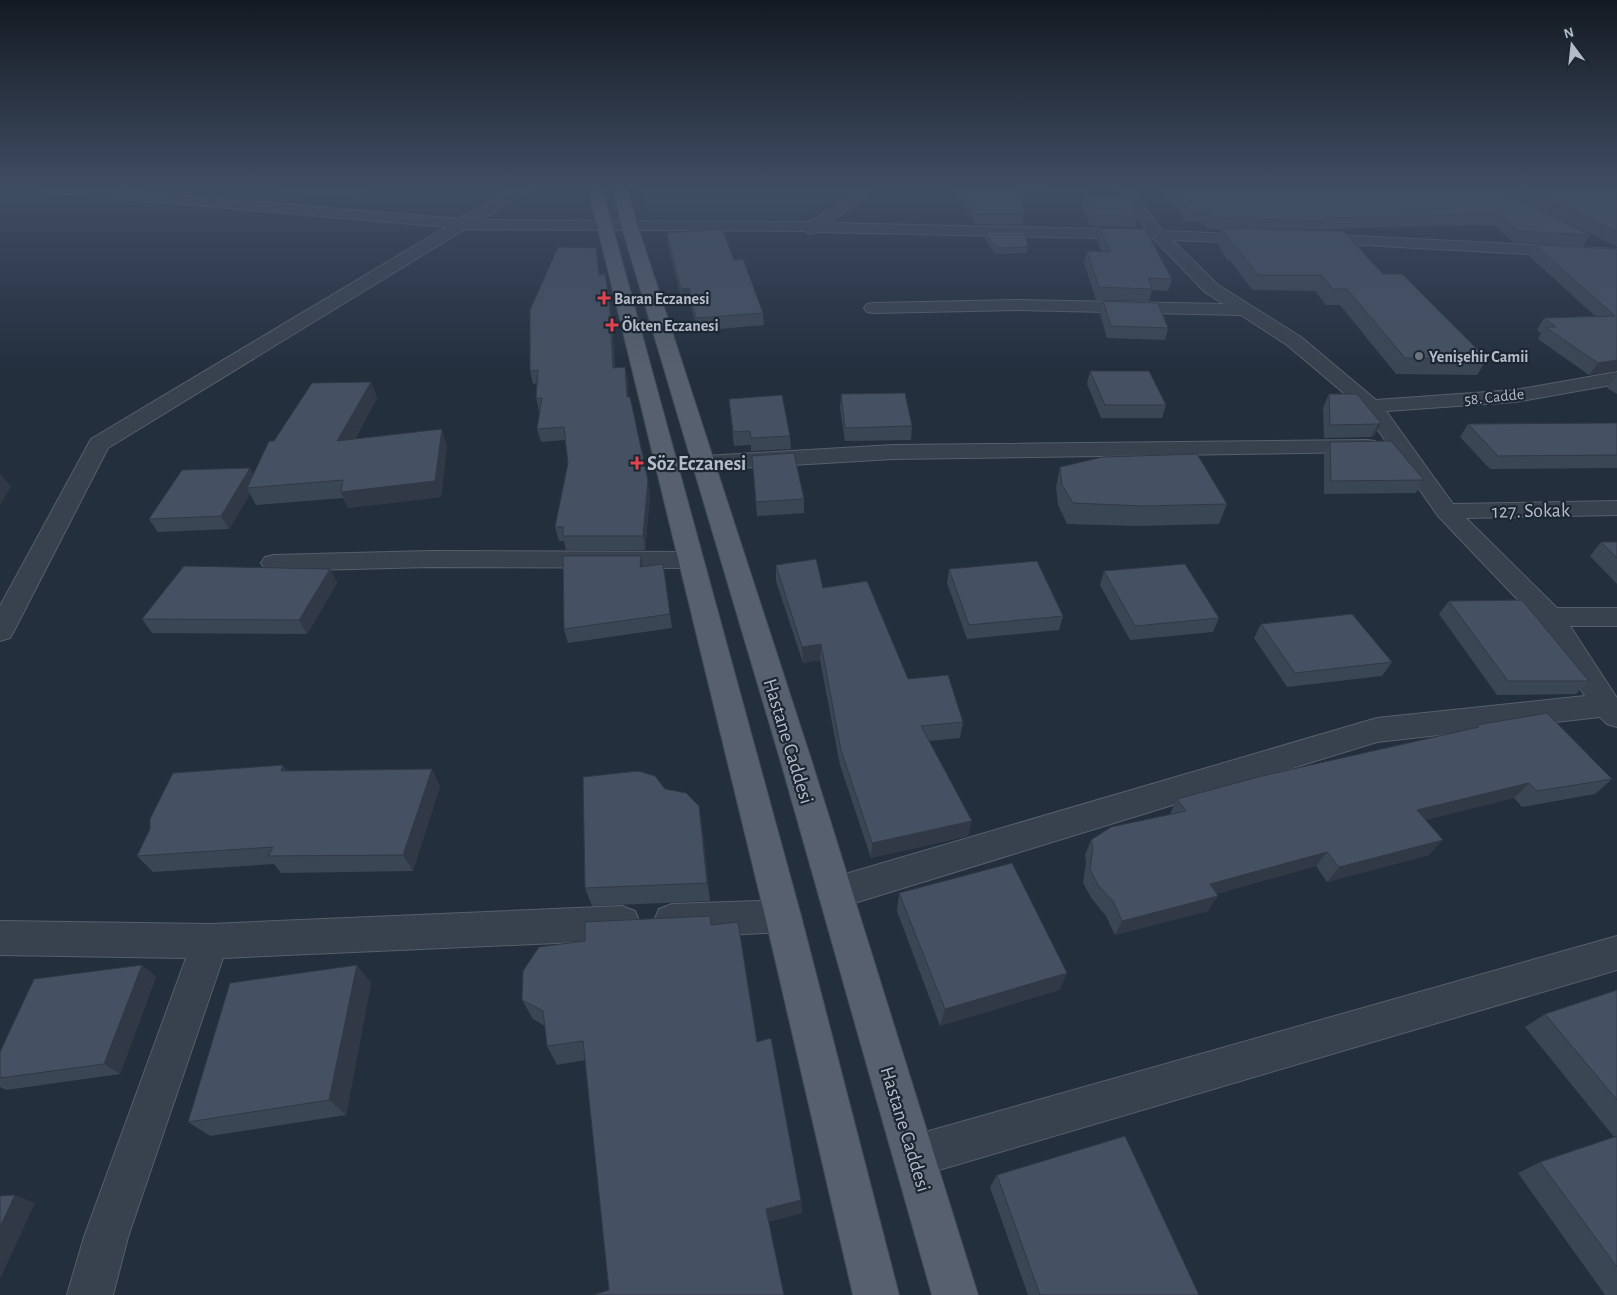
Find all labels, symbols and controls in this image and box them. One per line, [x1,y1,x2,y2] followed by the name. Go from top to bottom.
[1547,20,1597,70] north arrow
[1562,25,1575,41] text: N
[614,291,710,307] place label: Baran Eczanesi
[598,292,610,304] marker: Baran Eczanesi
[622,316,719,334] place label: Ökten Eczanesi
[606,319,618,331] marker: Ökten Eczanesi
[1429,349,1529,365] place label: Yenişehir Camii
[1413,350,1425,362] marker: Yenişehir Camii
[1463,386,1525,408] street label: 58. Cadde
[647,454,746,474] place label: Söz Eczanesi
[631,457,643,469] marker: Söz Eczanesi
[1492,500,1570,522] street label: 127. Sokak
[759,676,817,806] street label: Hastane Caddesi
[876,1064,934,1194] street label: Hastane Caddesi

